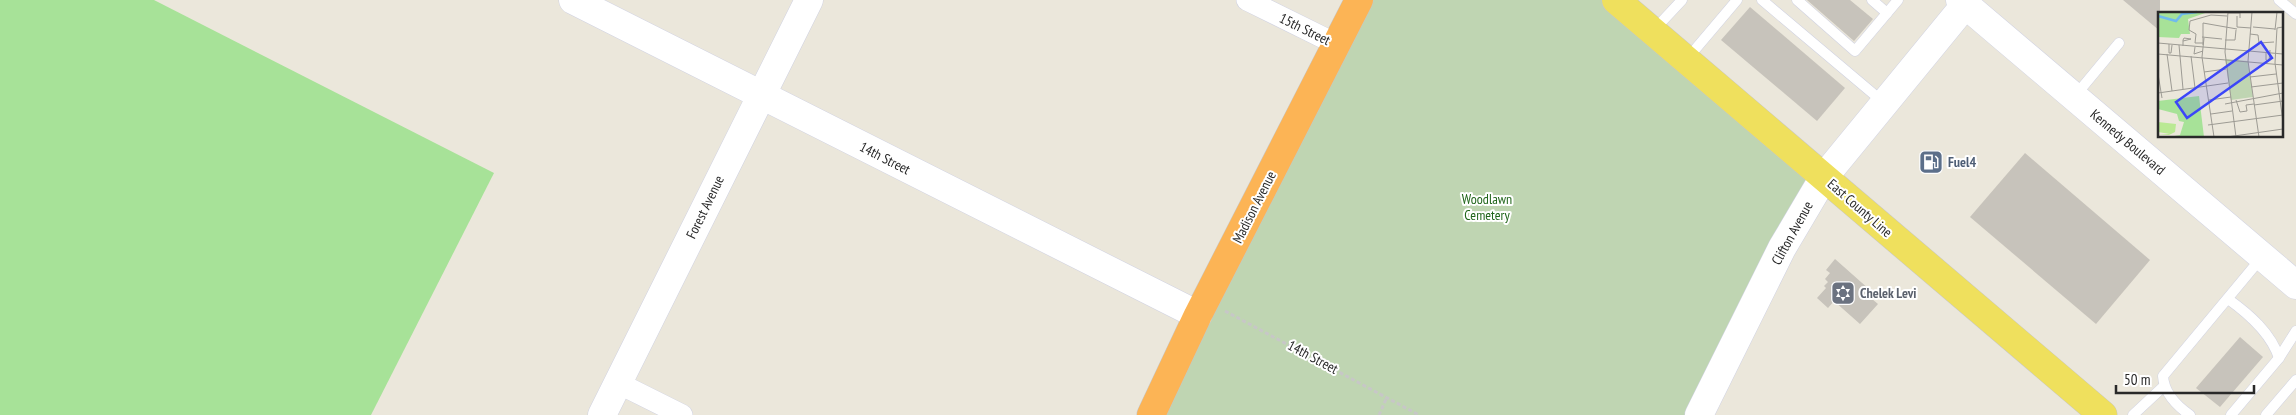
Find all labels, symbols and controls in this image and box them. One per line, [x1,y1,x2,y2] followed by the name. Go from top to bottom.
[1277,9,1334,49] street label: 15th Street
[2158,12,2284,138] inset map
[2087,105,2169,179] street label: Kennedy Boulevard
[857,138,914,178] street label: 14th Street
[1918,149,1944,175] fuel station icon: Fuel4
[1948,153,1977,171] place label: Fuel4
[1228,168,1280,246] street label: Madison Avenue
[682,172,728,242] street label: Forest Avenue
[1824,175,1896,241] street label: East County Line
[1462,190,1512,224] park label: Woodlawn Cemetery
[1767,198,1817,268] street label: Clifton Avenue
[1830,280,1856,306] synagogue icon: Chelek Levi
[1860,284,1917,302] place label: Chelek Levi
[1285,336,1341,378] street label: 14th Street
[2116,362,2254,394] scale bar
[2124,370,2150,389] text: 50 m

